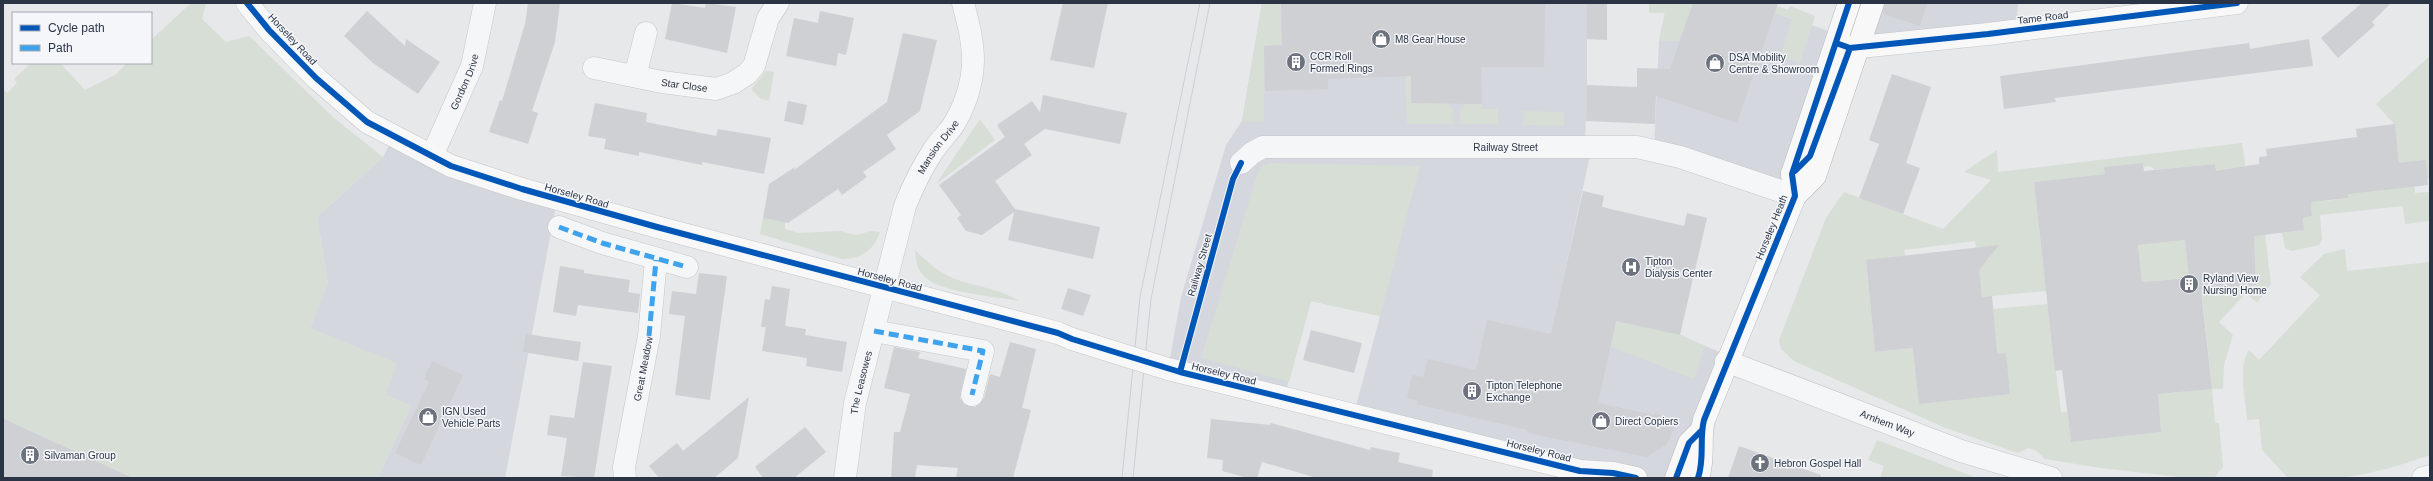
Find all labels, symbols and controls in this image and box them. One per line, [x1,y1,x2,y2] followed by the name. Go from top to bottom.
[2017,9,2069,26] street label: Tame Road
[266,11,319,67] street label: Horseley Road
[12,12,152,64] legend
[48,21,105,35] text: Cycle path
[1370,28,1392,50] shop icon: M8 Gear House
[1395,34,1466,45] place label: M8 Gear House
[48,41,73,55] text: Path
[1285,51,1307,73] building icon: CCR Roll Formed Rings
[1310,51,1373,74] place label: CCR Roll Formed Rings
[1704,52,1726,74] shop icon: DSA Mobility Centre & Showroom
[1729,52,1819,75] place label: DSA Mobility Centre & Showroom
[448,53,480,112] street label: Gordon Drive
[660,77,709,94] street label: Star Close
[915,118,961,176] street label: Mansion Drive
[1473,142,1538,153] street label: Railway Street
[544,181,610,210] street label: Horseley Road
[1753,193,1789,261] street label: Horseley Heath
[1185,232,1214,298] street label: Railway Street
[1620,256,1642,278] hospital icon: Tipton Dialysis Center
[1645,256,1713,279] place label: Tipton Dialysis Center
[856,266,923,293] street label: Horseley Road
[2178,273,2200,295] building icon: Ryland View Nursing Home
[2203,273,2267,296] place label: Ryland View Nursing Home
[632,335,655,402] street label: Great Meadow
[849,350,874,415] street label: The Leasowes
[1190,360,1257,387] street label: Horseley Road
[1461,380,1483,402] building icon: Tipton Telephone Exchange
[1486,380,1563,403] place label: Tipton Telephone Exchange
[417,406,439,428] shop icon: IGN Used Vehicle Parts
[442,406,500,429] place label: IGN Used Vehicle Parts
[1859,408,1916,439] street label: Arnhem Way
[1590,410,1612,432] shop icon: Direct Copiers
[1615,416,1678,427] place label: Direct Copiers
[1505,437,1572,464] street label: Horseley Road
[19,444,41,466] building icon: Silvaman Group
[44,450,116,461] place label: Silvaman Group
[1749,452,1771,474] church icon: Hebron Gospel Hall
[1774,458,1861,469] place label: Hebron Gospel Hall

